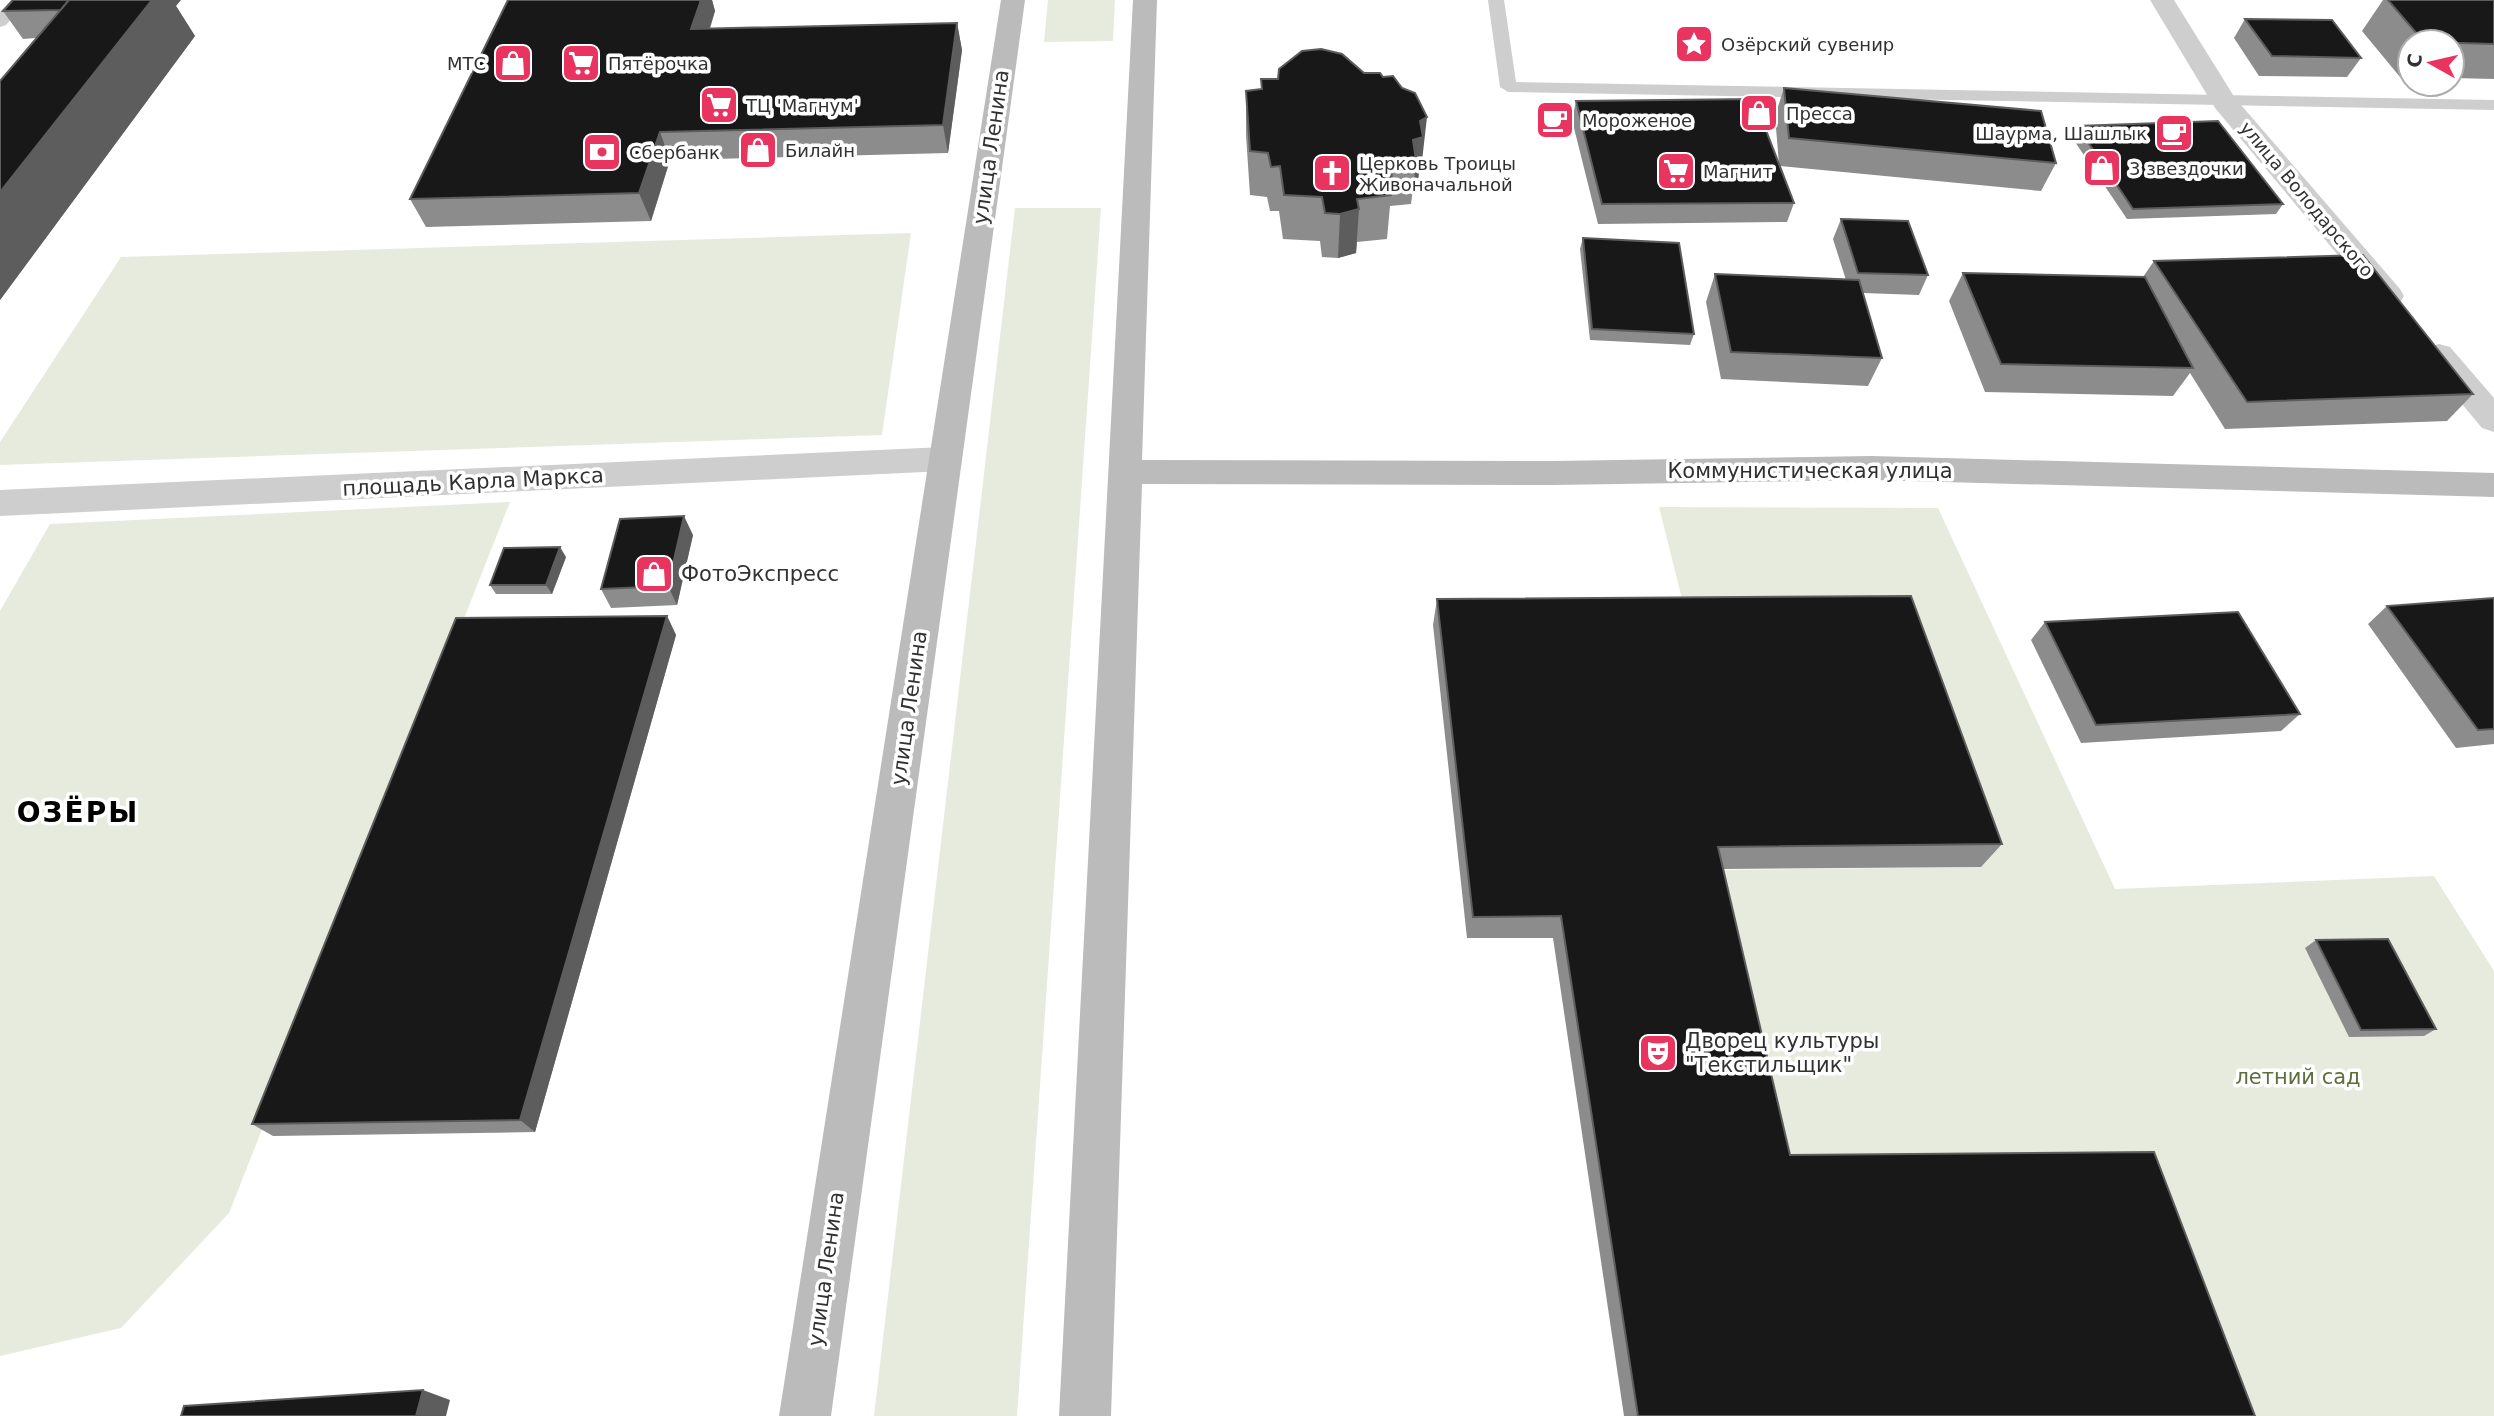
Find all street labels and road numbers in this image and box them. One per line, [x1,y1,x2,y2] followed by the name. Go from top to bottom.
[968,68,1014,226] street label: улица Ленина
[2236,117,2378,281] street label: улица Володарского
[1667,459,1953,483] street label: Коммунистическая улица
[342,463,604,501] street label: площадь Карла Маркса
[886,629,932,787] street label: улица Ленина
[803,1190,849,1348] street label: улица Ленина

